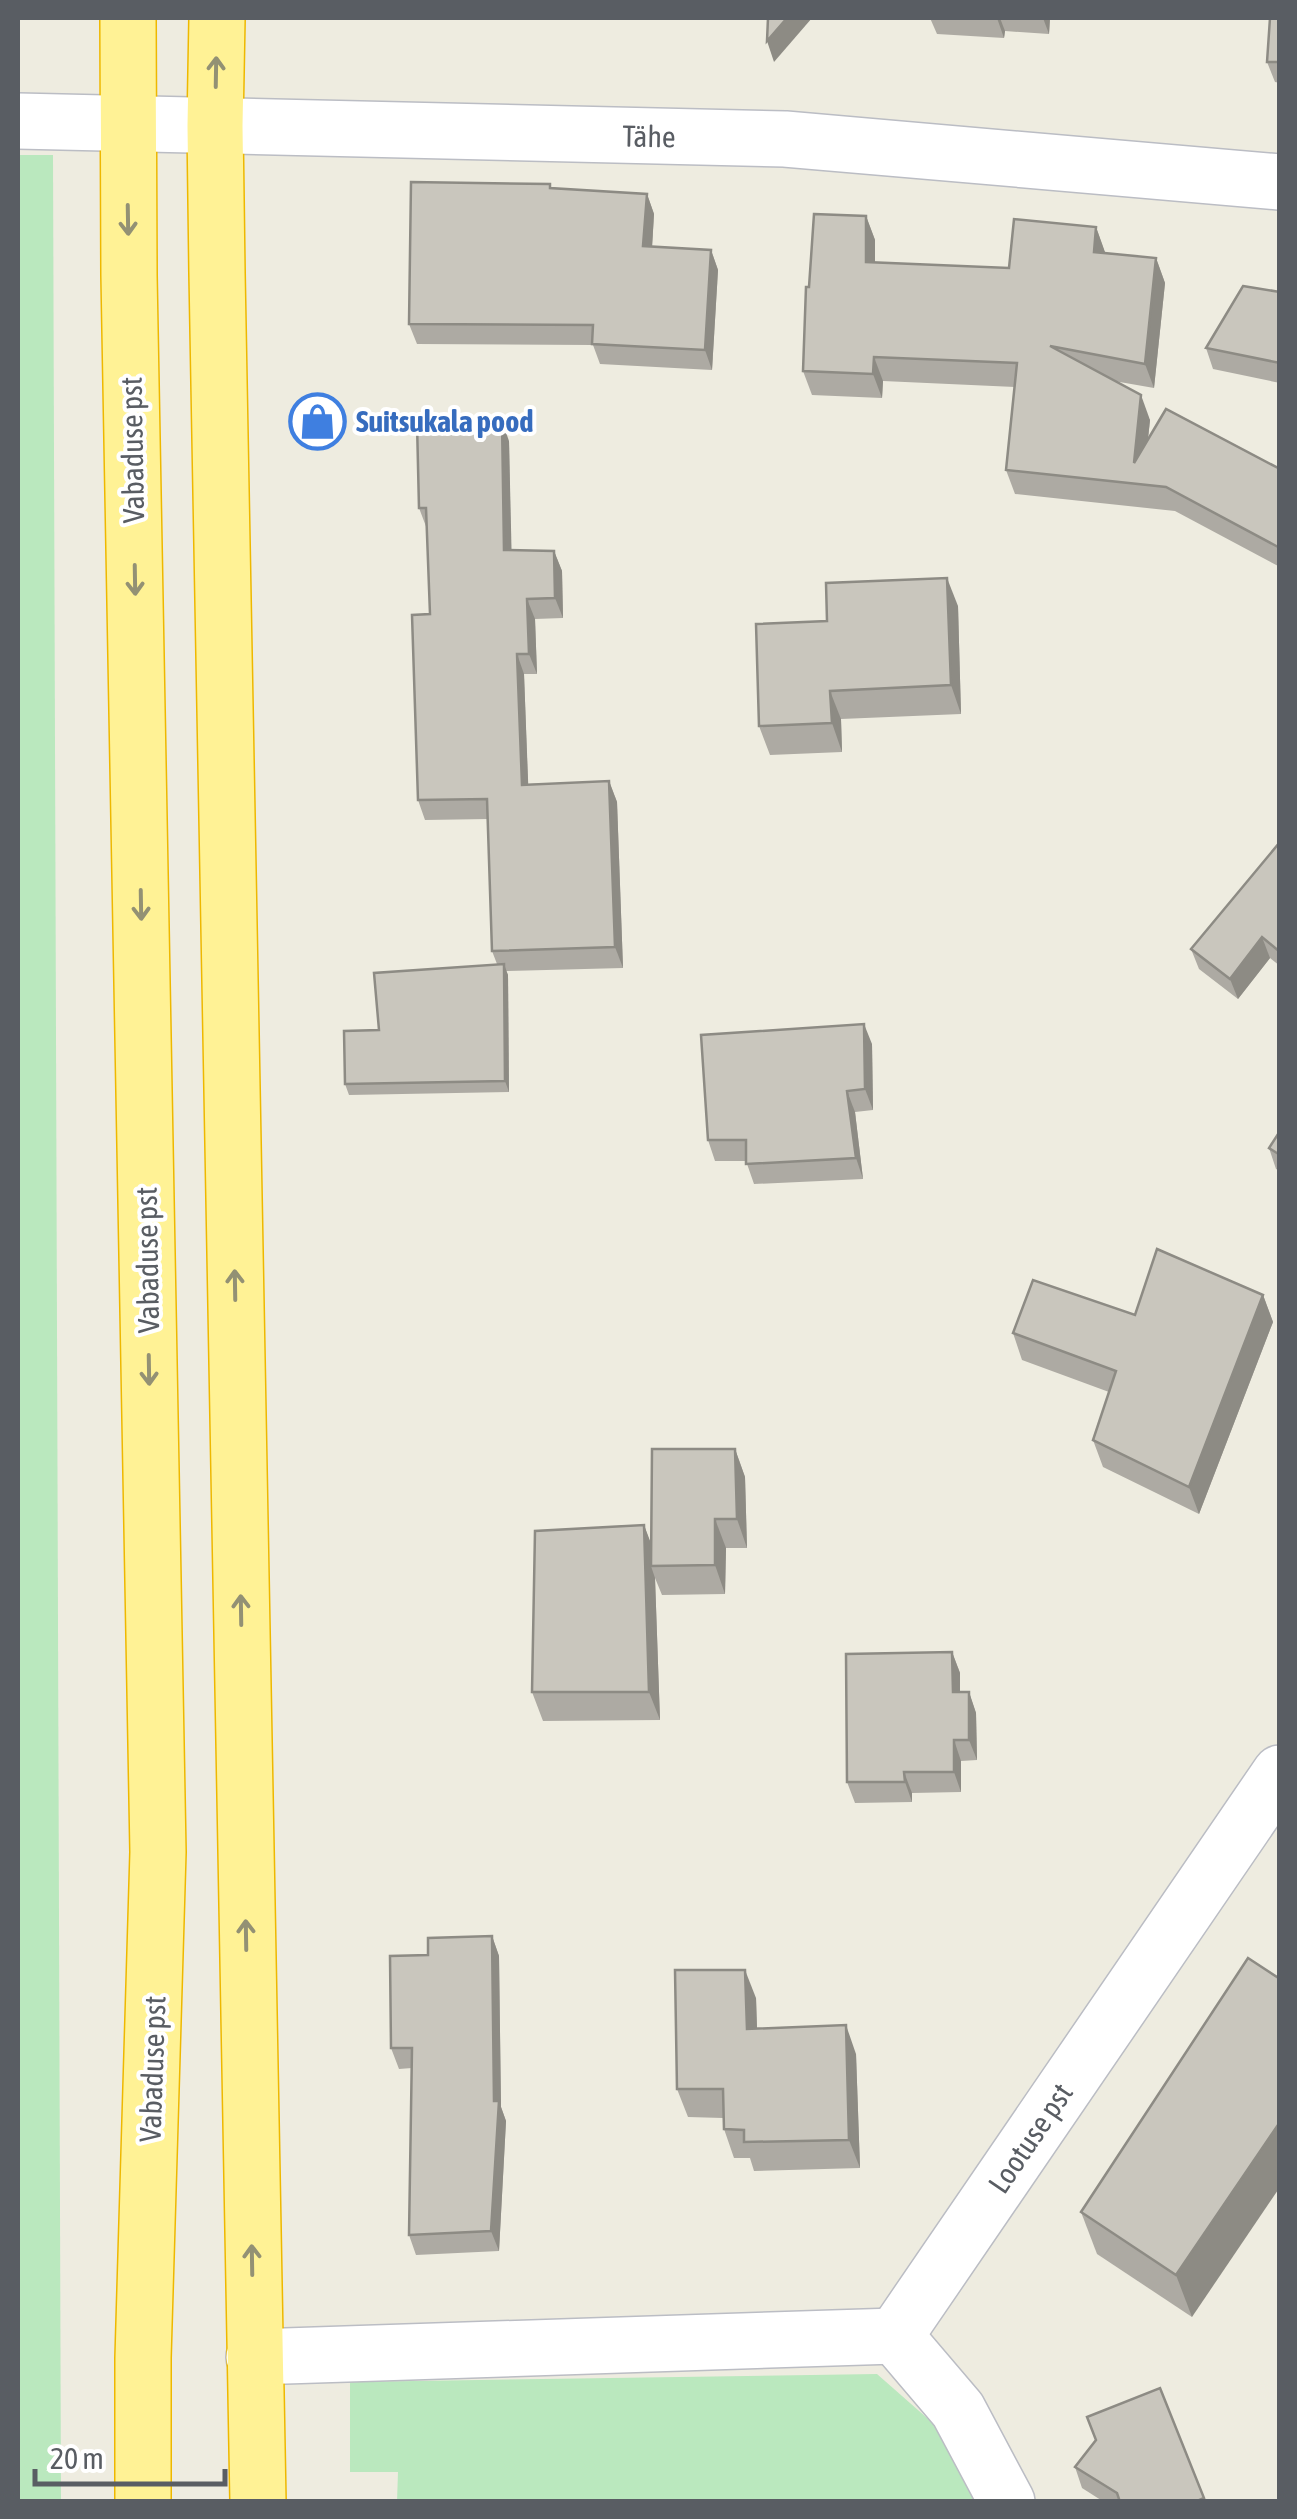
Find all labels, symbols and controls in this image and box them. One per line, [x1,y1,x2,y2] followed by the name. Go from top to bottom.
[206,56,225,88] one-way arrow
[622,119,676,153] street label: Tähe
[119,204,138,236] one-way arrow
[114,377,150,523] street label: Vabaduse pst
[287,391,347,451] shop icon: Suitsukala pood
[356,404,534,438] place label: Suitsukala pood
[126,564,144,596] one-way arrow
[131,889,150,921] one-way arrow
[129,1187,165,1333] street label: Vabaduse pst
[226,1269,244,1302] one-way arrow
[140,1354,159,1386] one-way arrow
[231,1594,250,1626] one-way arrow
[237,1919,256,1951] one-way arrow
[132,1995,172,2143] street label: Vabaduse pst
[981,2077,1079,2199] street label: Lootuse pst
[242,2244,262,2276] one-way arrow
[35,2424,225,2486] scale bar
[50,2441,104,2475] text: 20 m

